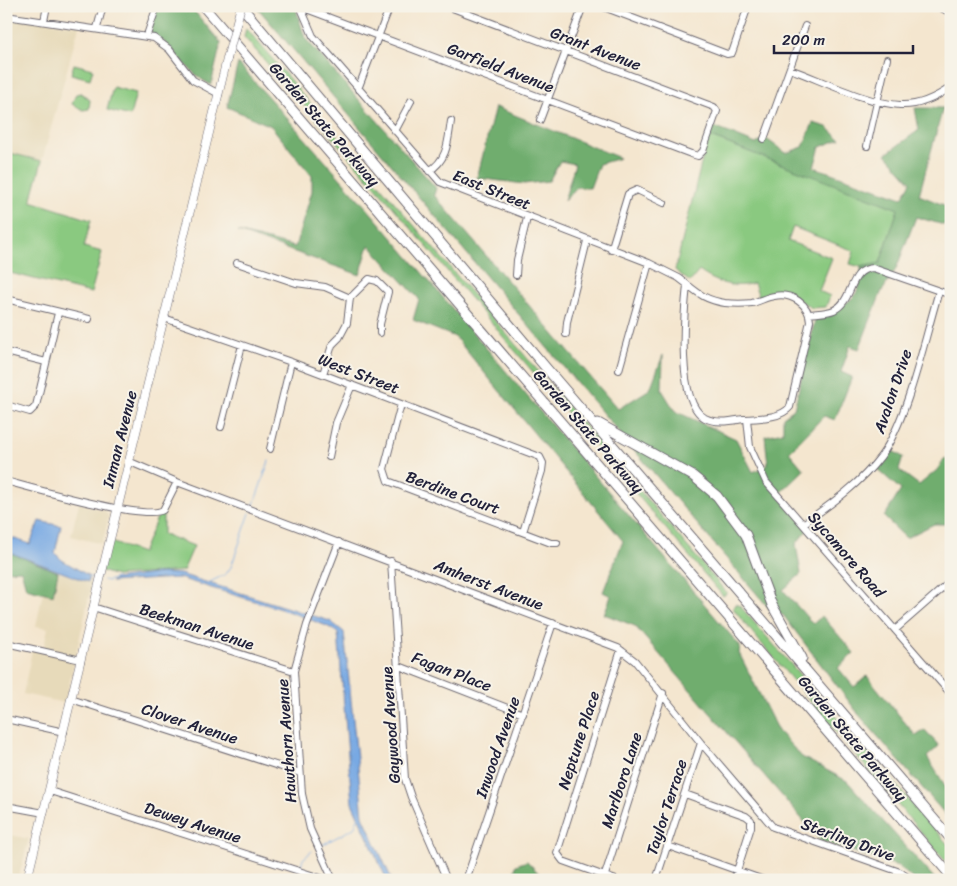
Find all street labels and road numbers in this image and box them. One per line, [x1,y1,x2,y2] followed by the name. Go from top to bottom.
[546,18,646,79] street label: Grant Avenue
[443,34,559,101] street label: Garfield Avenue
[262,55,388,194] street label: Garden State Parkway
[448,161,535,218] street label: East Street
[314,345,404,402] street label: West Street
[864,345,920,438] street label: Avalon Drive
[526,362,652,501] street label: Garden State Parkway
[93,387,146,492] street label: Inman Avenue
[402,462,504,523] street label: Berdine Court
[800,504,894,606] street label: Sycamore Road
[429,550,548,619] street label: Amherst Avenue
[136,594,258,659] street label: Beekman Avenue
[407,643,496,700] street label: Fagan Place
[372,665,409,784] street label: Gaywood Avenue
[791,668,915,809] street label: Garden State Parkway
[268,678,305,804] street label: Hawthorn Avenue
[549,687,608,793] street label: Neptune Place
[466,692,528,803] street label: Inwood Avenue
[138,694,242,753] street label: Clover Avenue
[592,728,651,832] street label: Marlboro Lane
[637,755,696,859] street label: Taylor Terrace
[141,793,245,852] street label: Dewey Avenue
[797,809,899,870] street label: Sterling Drive

